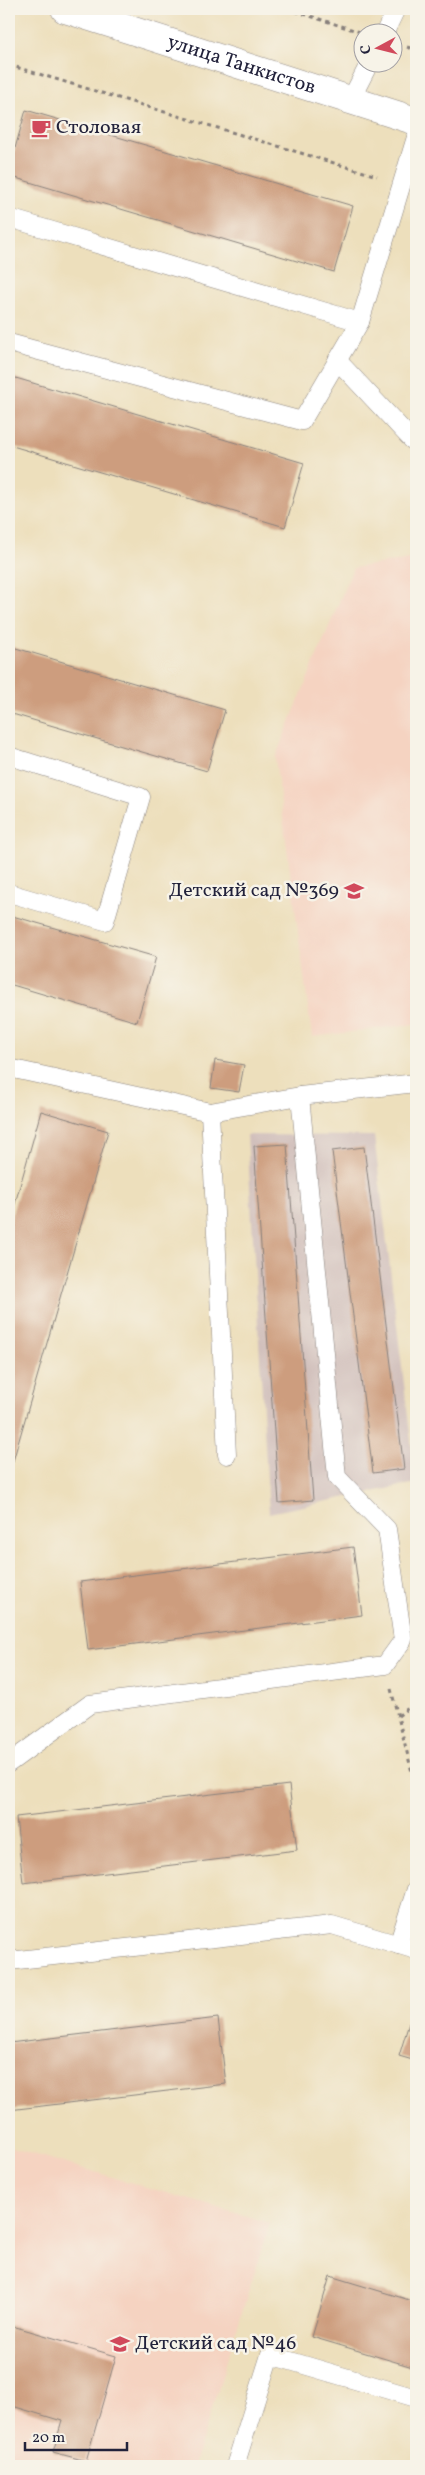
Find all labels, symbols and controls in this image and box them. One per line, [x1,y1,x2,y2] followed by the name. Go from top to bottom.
[352,22,402,72] north arrow
[163,28,319,102] street label: улица Танкистов
[357,44,377,55] text: С
[56,114,141,142] place label: Столовая
[30,117,52,139] cafe icon: Столовая
[169,877,339,905] place label: Детский сад №369
[343,880,365,902] school or university icon: Детский сад №369
[135,2330,296,2358] place label: Детский сад №46
[109,2333,131,2355] school or university icon: Детский сад №46
[25,2420,128,2452] scale bar
[32,2428,65,2449] text: 20 m

